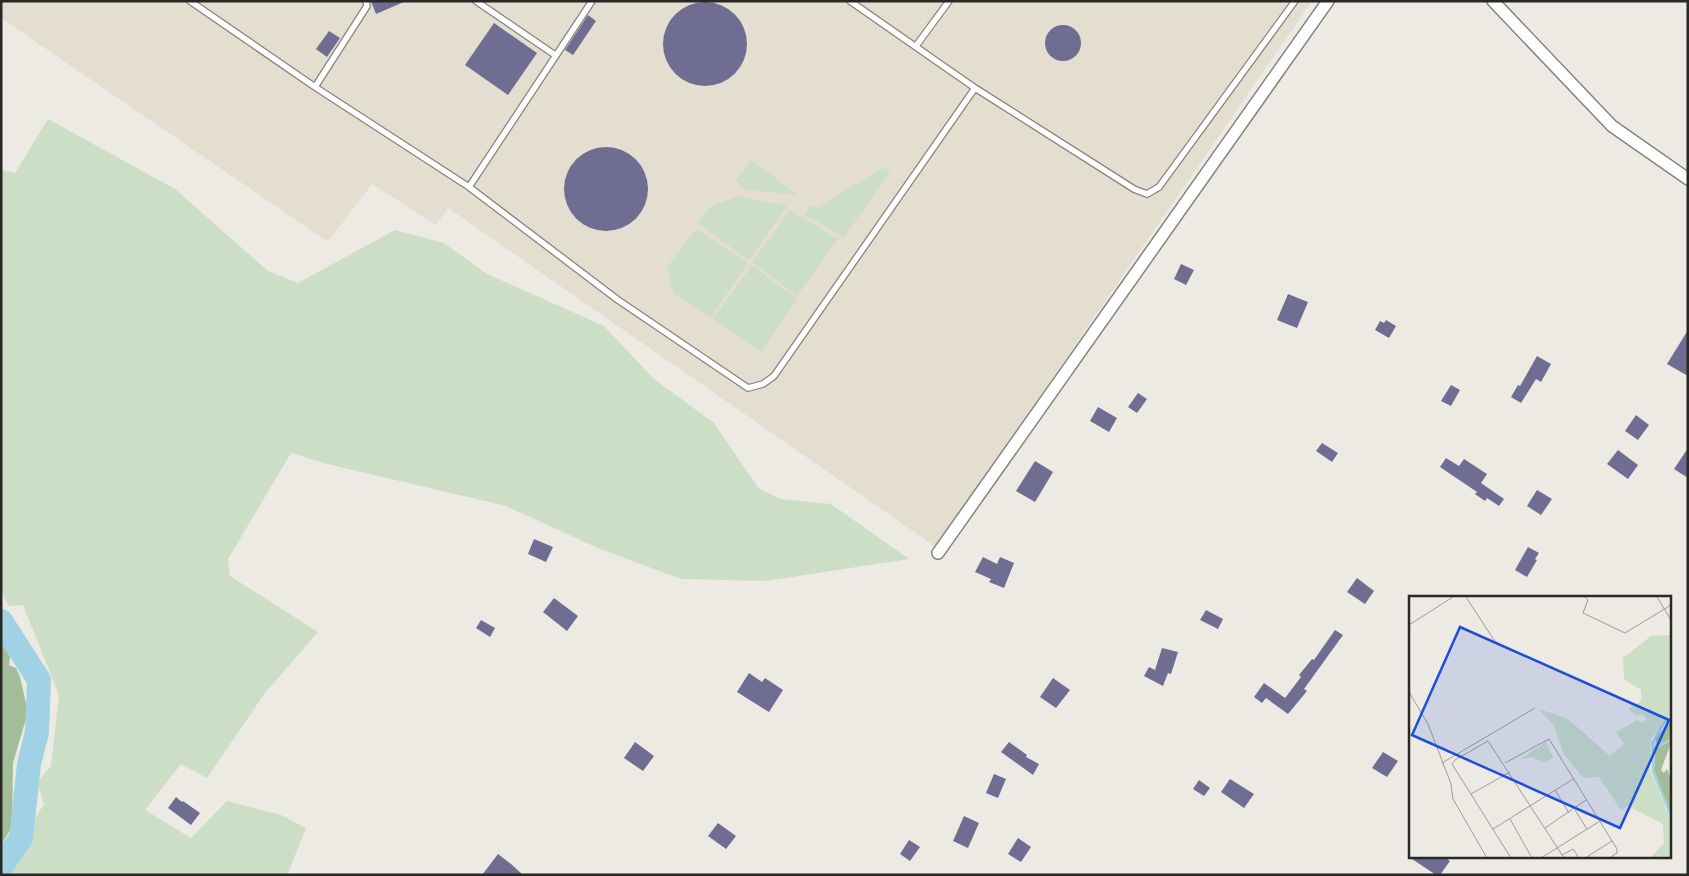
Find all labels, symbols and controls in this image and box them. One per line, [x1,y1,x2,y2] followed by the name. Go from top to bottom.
[1409,596,1672,858] inset map

